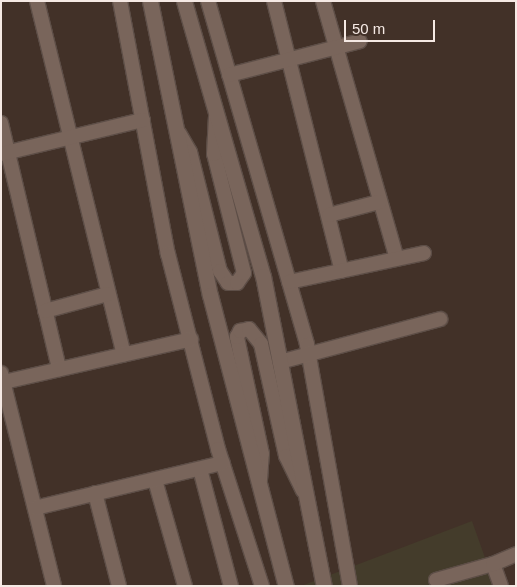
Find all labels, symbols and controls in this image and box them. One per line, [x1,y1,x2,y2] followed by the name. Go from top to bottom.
[347,10,438,42] scale bar
[352,20,385,37] text: 50 m

